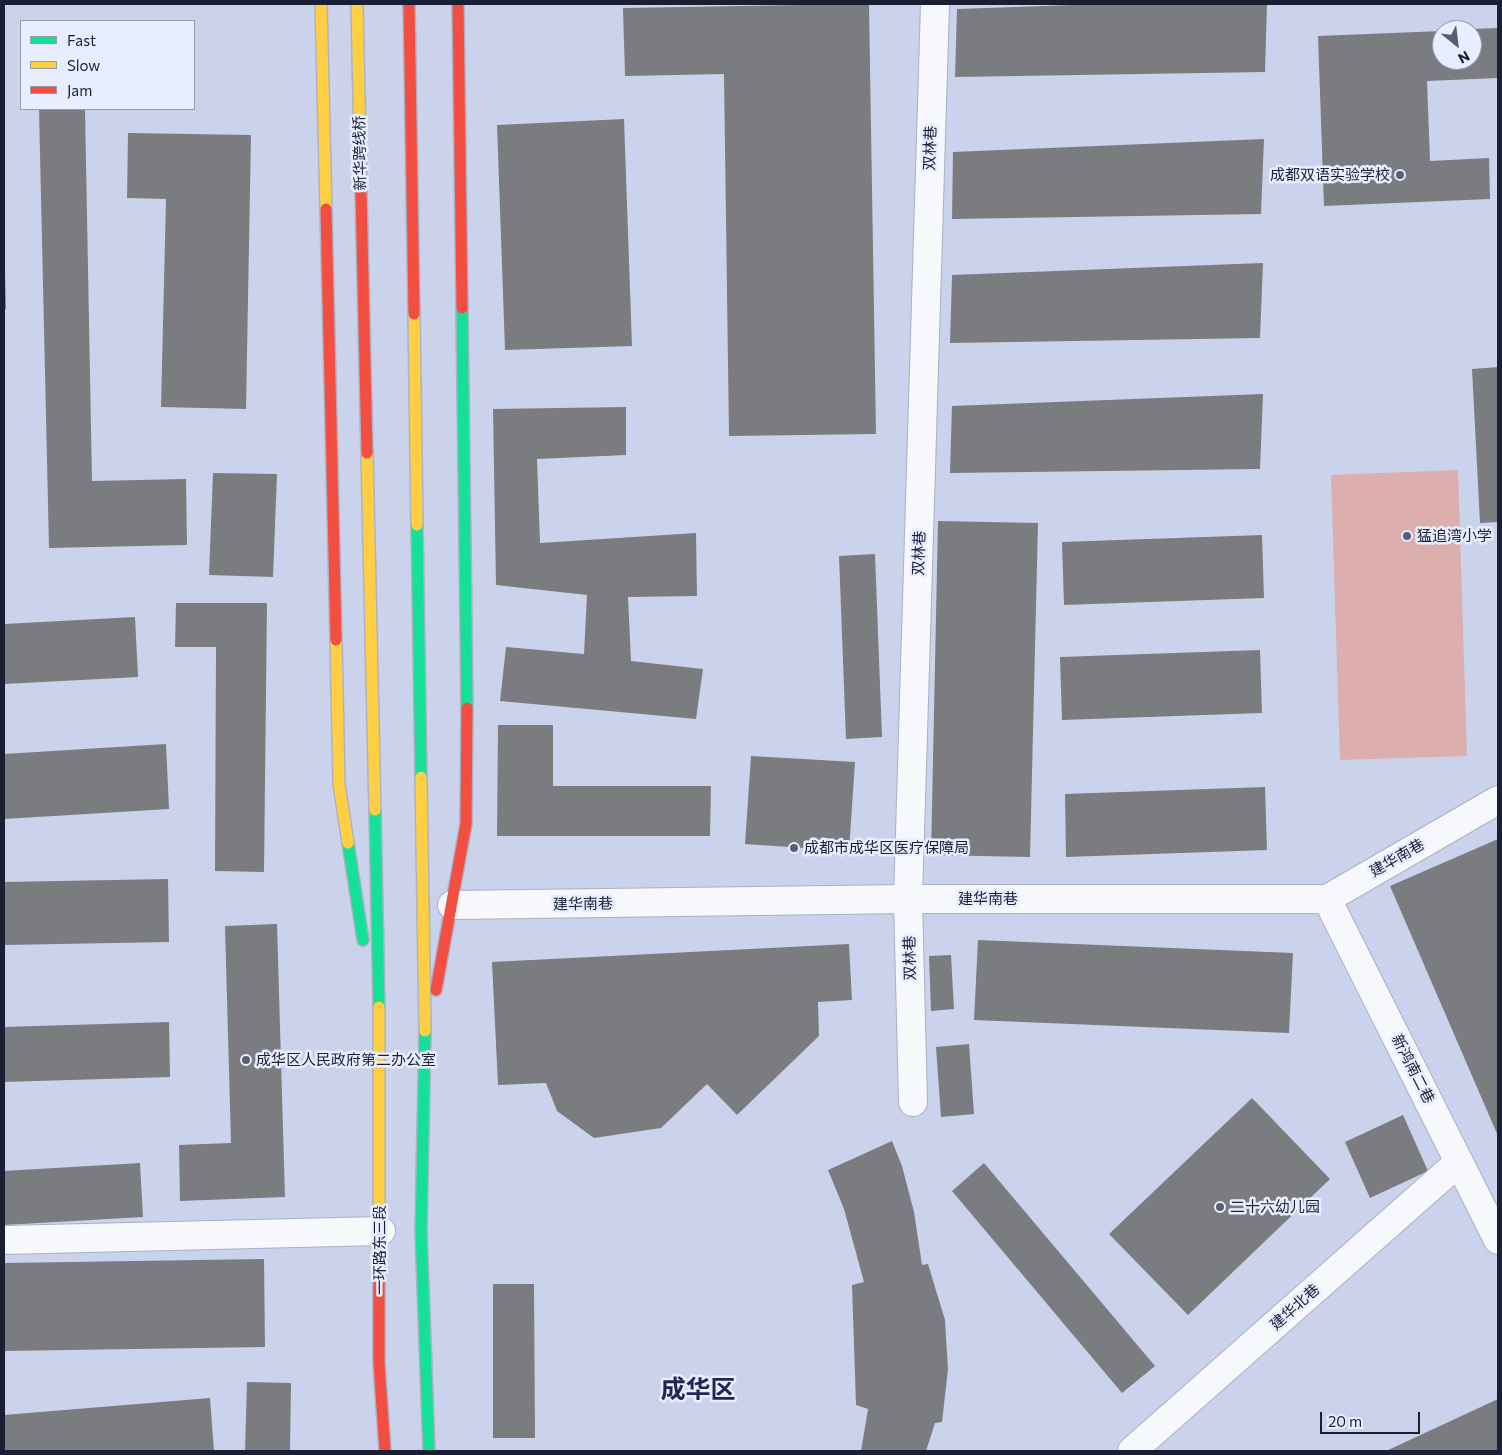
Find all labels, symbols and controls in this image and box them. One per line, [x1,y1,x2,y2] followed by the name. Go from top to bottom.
[20,20,195,110] legend
[1432,20,1482,70] north arrow
[67,31,96,49] text: Fast
[1455,48,1473,68] text: N
[67,56,100,74] text: Slow
[67,81,92,99] text: Jam
[350,115,370,191] street label: 新华跨线桥
[920,125,940,171] street label: 双林巷
[1270,166,1390,184] place label: 成都双语实验学校
[1394,169,1406,181] marker: 成都双语实验学校
[1417,527,1492,545] place label: 猛追湾小学
[909,530,929,576] street label: 双林巷
[1401,530,1413,542] marker: 猛追湾小学
[1367,835,1427,881] street label: 建华南巷
[804,839,969,857] place label: 成都市成华区医疗保障局
[788,842,800,854] marker: 成都市成华区医疗保障局
[958,890,1018,908] street label: 建华南巷
[553,894,613,914] street label: 建华南巷
[901,935,919,981] street label: 双林巷
[1388,1032,1438,1106] street label: 新鸿南二巷
[256,1051,436,1069] place label: 成华区人民政府第二办公室
[240,1054,252,1066] marker: 成华区人民政府第二办公室
[1230,1198,1320,1216] place label: 二十六幼儿园
[1214,1201,1226,1213] marker: 二十六幼儿园
[371,1205,389,1295] street label: 一环路东三段
[1267,1280,1323,1334] street label: 建华北巷
[661,1375,735,1405] district label: 成华区
[1322,1402,1422,1434] scale bar
[1328,1412,1362,1430] text: 20 m

